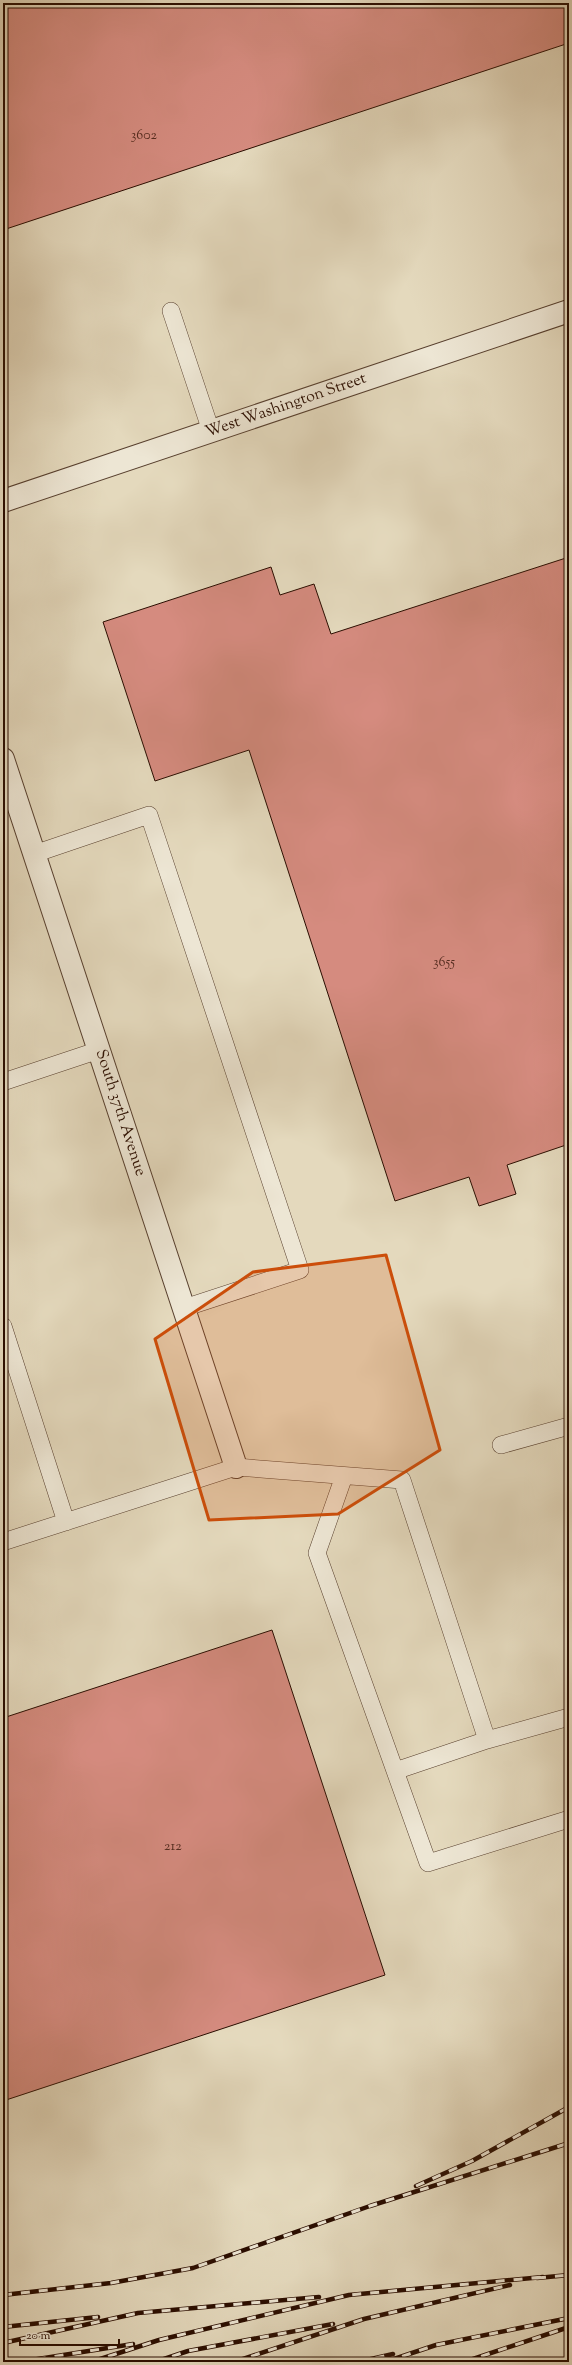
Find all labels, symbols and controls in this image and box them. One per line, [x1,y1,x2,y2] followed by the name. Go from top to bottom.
[131,126,158,146] house number: 3602
[202,367,370,444] street label: West Washington Street
[433,953,455,973] house number: 3655
[89,1047,151,1179] street label: South 37th Avenue
[164,1837,182,1857] house number: 212
[20,2321,119,2347] scale bar
[26,2327,51,2345] text: 20 m

